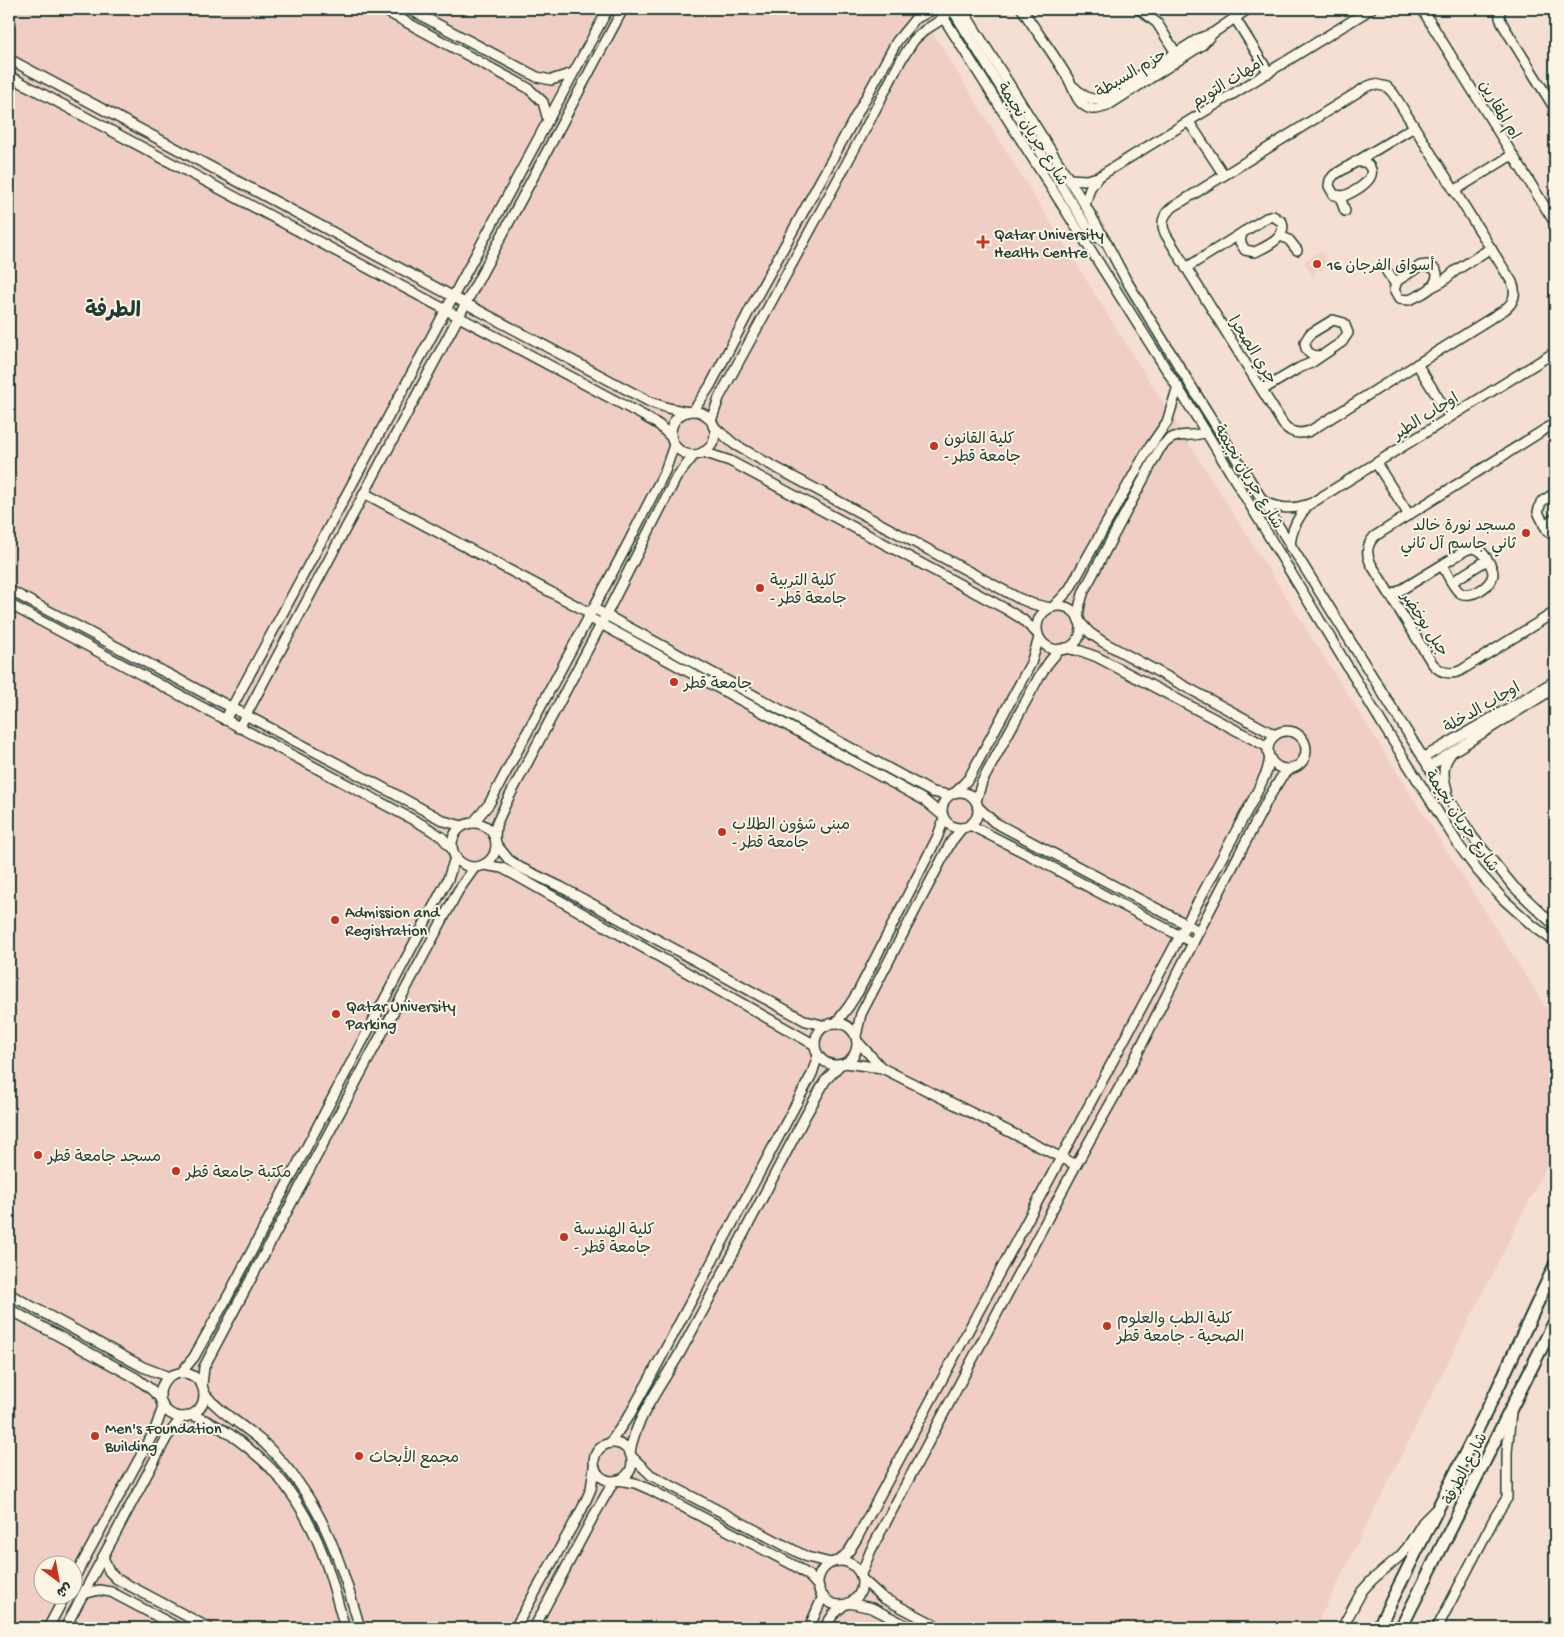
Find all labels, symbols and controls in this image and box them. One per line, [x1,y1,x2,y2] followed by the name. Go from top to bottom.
[1092,46,1171,104] street label: حزم السبطة
[1189,54,1269,114] street label: امهات التويم
[1473,78,1523,144] street label: ام المقارين
[992,79,1071,190] street label: شارع جريان نجيمة
[994,227,1104,264] place label: Qatar University Health Centre
[976,235,990,249] marker: Qatar University Health Centre
[1326,256,1434,277] place label: أسواق الفرجان 16
[1311,258,1323,270] marker: أسواق الفرجان 16
[85,297,141,325] district label: الطرفة
[1223,313,1279,389] street label: جري الصحرا
[1389,390,1463,447] street label: اوجاب الطير
[1208,422,1287,534] street label: شارع جريان نجيمة
[944,430,1021,468] place label: كلية القانون - جامعة قطر
[928,440,940,452] marker: كلية القانون - جامعة قطر
[1400,518,1517,557] place label: مسجد نورة خالد ثاني جاسم آل ثاني
[1520,527,1532,539] marker: مسجد نورة خالد ثاني جاسم آل ثاني
[770,572,847,610] place label: كلية التربية - جامعة قطر
[754,582,766,594] marker: كلية التربية - جامعة قطر
[1394,587,1451,661] street label: جبل بوخضر
[682,675,752,695] place label: جامعة قطر
[668,676,680,688] marker: جامعة قطر
[1441,679,1524,739] street label: اوجاب الدخلة
[1419,767,1502,876] street label: شارع جريان نجيمة
[732,817,850,854] place label: مبنى شؤون الطلاب - جامعة قطر
[716,826,728,838] marker: مبنى شؤون الطلاب - جامعة قطر
[345,905,441,942] place label: Admission and Registration
[329,914,341,926] marker: Admission and Registration
[345,999,456,1036] place label: Qatar University Parking
[330,1008,342,1020] marker: Qatar University Parking
[46,1148,161,1168] place label: مسجد جامعة قطر
[32,1149,44,1161] marker: مسجد جامعة قطر
[184,1164,291,1184] place label: مكتبة جامعة قطر
[170,1165,182,1177] marker: مكتبة جامعة قطر
[574,1221,655,1259] place label: كلية الهندسة - جامعة قطر
[558,1231,570,1243] marker: كلية الهندسة - جامعة قطر
[1115,1310,1244,1348] place label: كلية الطب والعلوم الصحية - جامعة قطر
[1101,1320,1113,1332] marker: كلية الطب والعلوم الصحية - جامعة قطر
[104,1421,222,1458] place label: Men's Foundation Building
[89,1430,101,1442] marker: Men's Foundation Building
[1440,1430,1493,1509] street label: شارع الطرفة
[369,1446,459,1469] place label: مجمع الأبحاث
[353,1450,365,1462] marker: مجمع الأبحاث
[32,1554,82,1604] north arrow
[53,1578,75,1600] text: ش

